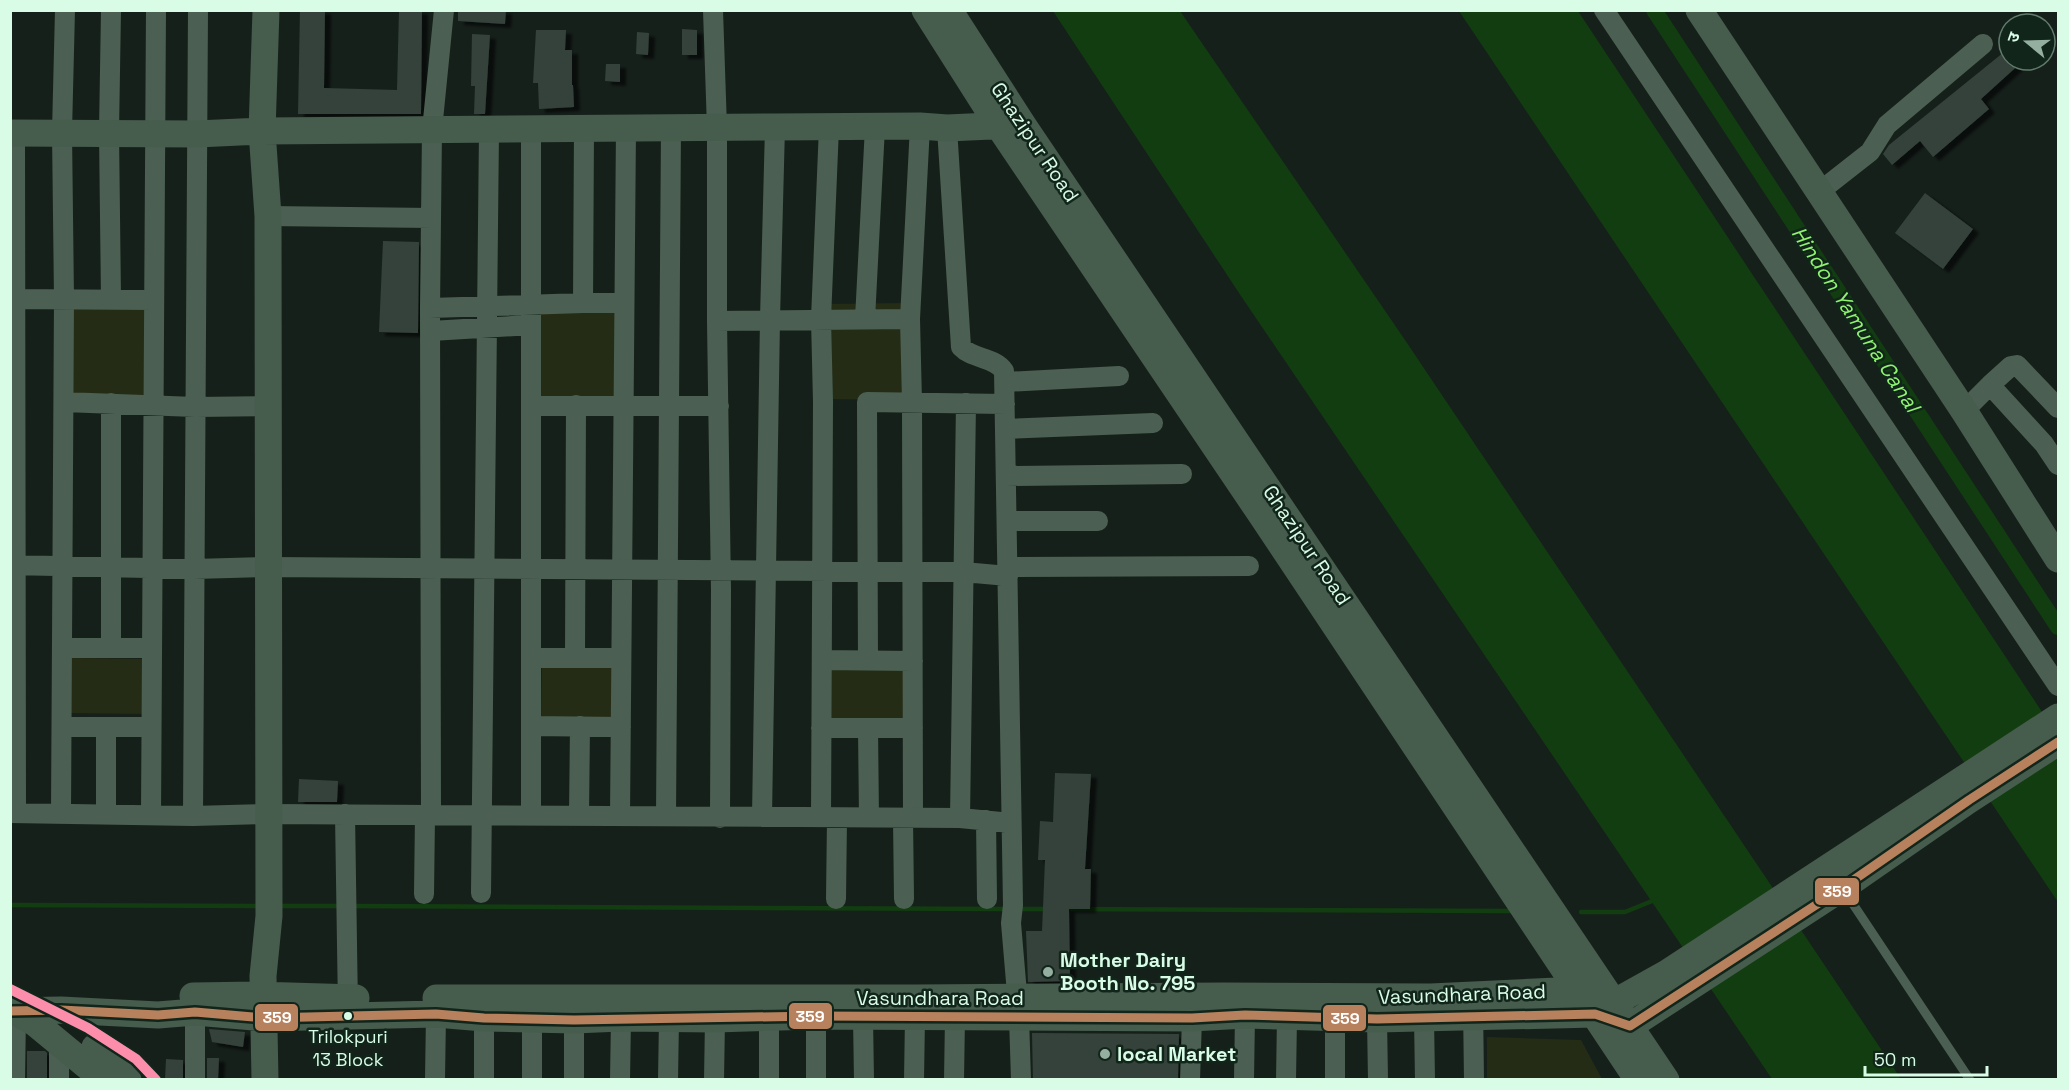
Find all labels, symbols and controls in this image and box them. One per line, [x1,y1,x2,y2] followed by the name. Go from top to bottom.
[1997,12,2057,72] north arrow
[2002,29,2025,45] text: उ
[985,77,1085,207] street label: Ghazipur Road
[1786,221,1928,419] water label: Hindon Yamuna Canal
[1257,480,1357,610] street label: Ghazipur Road
[1814,877,1860,906] line badge: 359
[1822,881,1852,902] text: 359
[1060,947,1195,996] place label: Mother Dairy Booth No. 795
[1041,965,1055,979] marker: Mother Dairy Booth No. 795
[1378,978,1546,1010] street label: Vasundhara Road
[856,985,1024,1011] street label: Vasundhara Road
[788,1002,833,1030] line badge: 359
[254,1003,299,1032] line badge: 359
[1322,1004,1367,1032] line badge: 359
[795,1006,825,1027] text: 359
[262,1007,292,1028] text: 359
[1330,1008,1360,1029] text: 359
[342,1010,354,1022] marker: Trilokpuri 13 Block
[308,1025,388,1071] place label: Trilokpuri 13 Block
[1865,1039,1986,1077] scale bar
[1117,1041,1236,1067] place label: local Market
[1098,1047,1112,1061] marker: local Market
[1874,1048,1916,1071] text: 50 m

